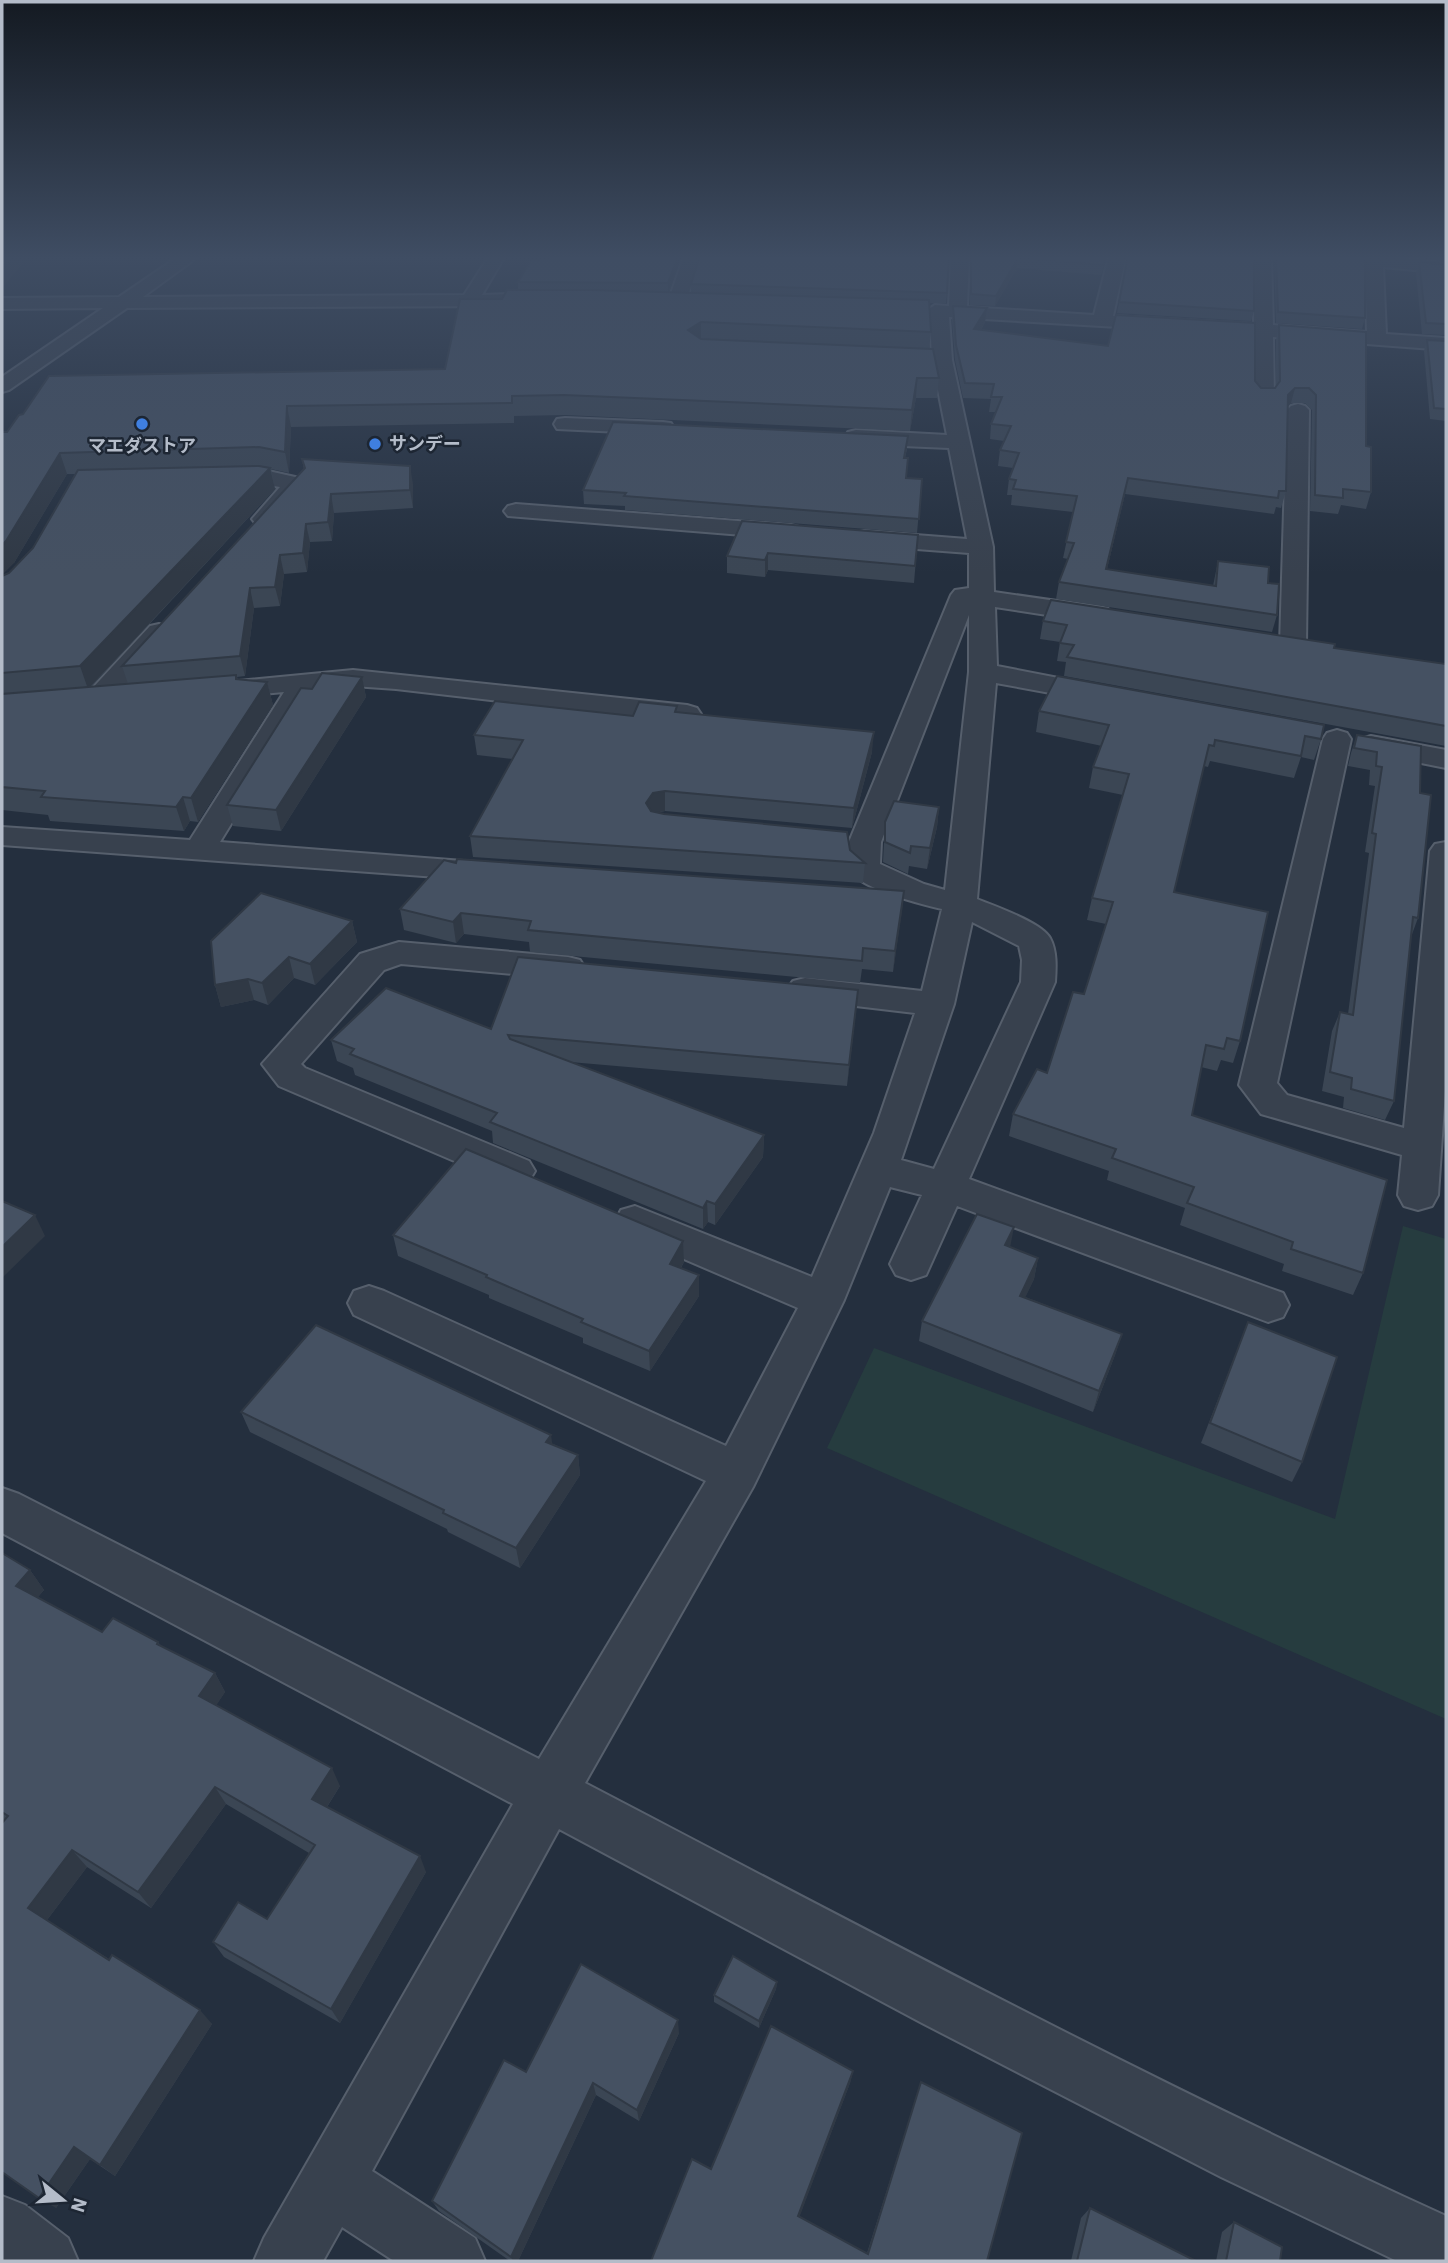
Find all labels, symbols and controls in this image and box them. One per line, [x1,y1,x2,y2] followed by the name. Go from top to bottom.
[134,416,150,432] marker: マエダストア
[389,432,461,455] place label: サンデー
[88,434,196,457] place label: マエダストア
[367,436,383,452] marker: サンデー
[28,2165,98,2235] north arrow
[66,2195,93,2216] text: N

